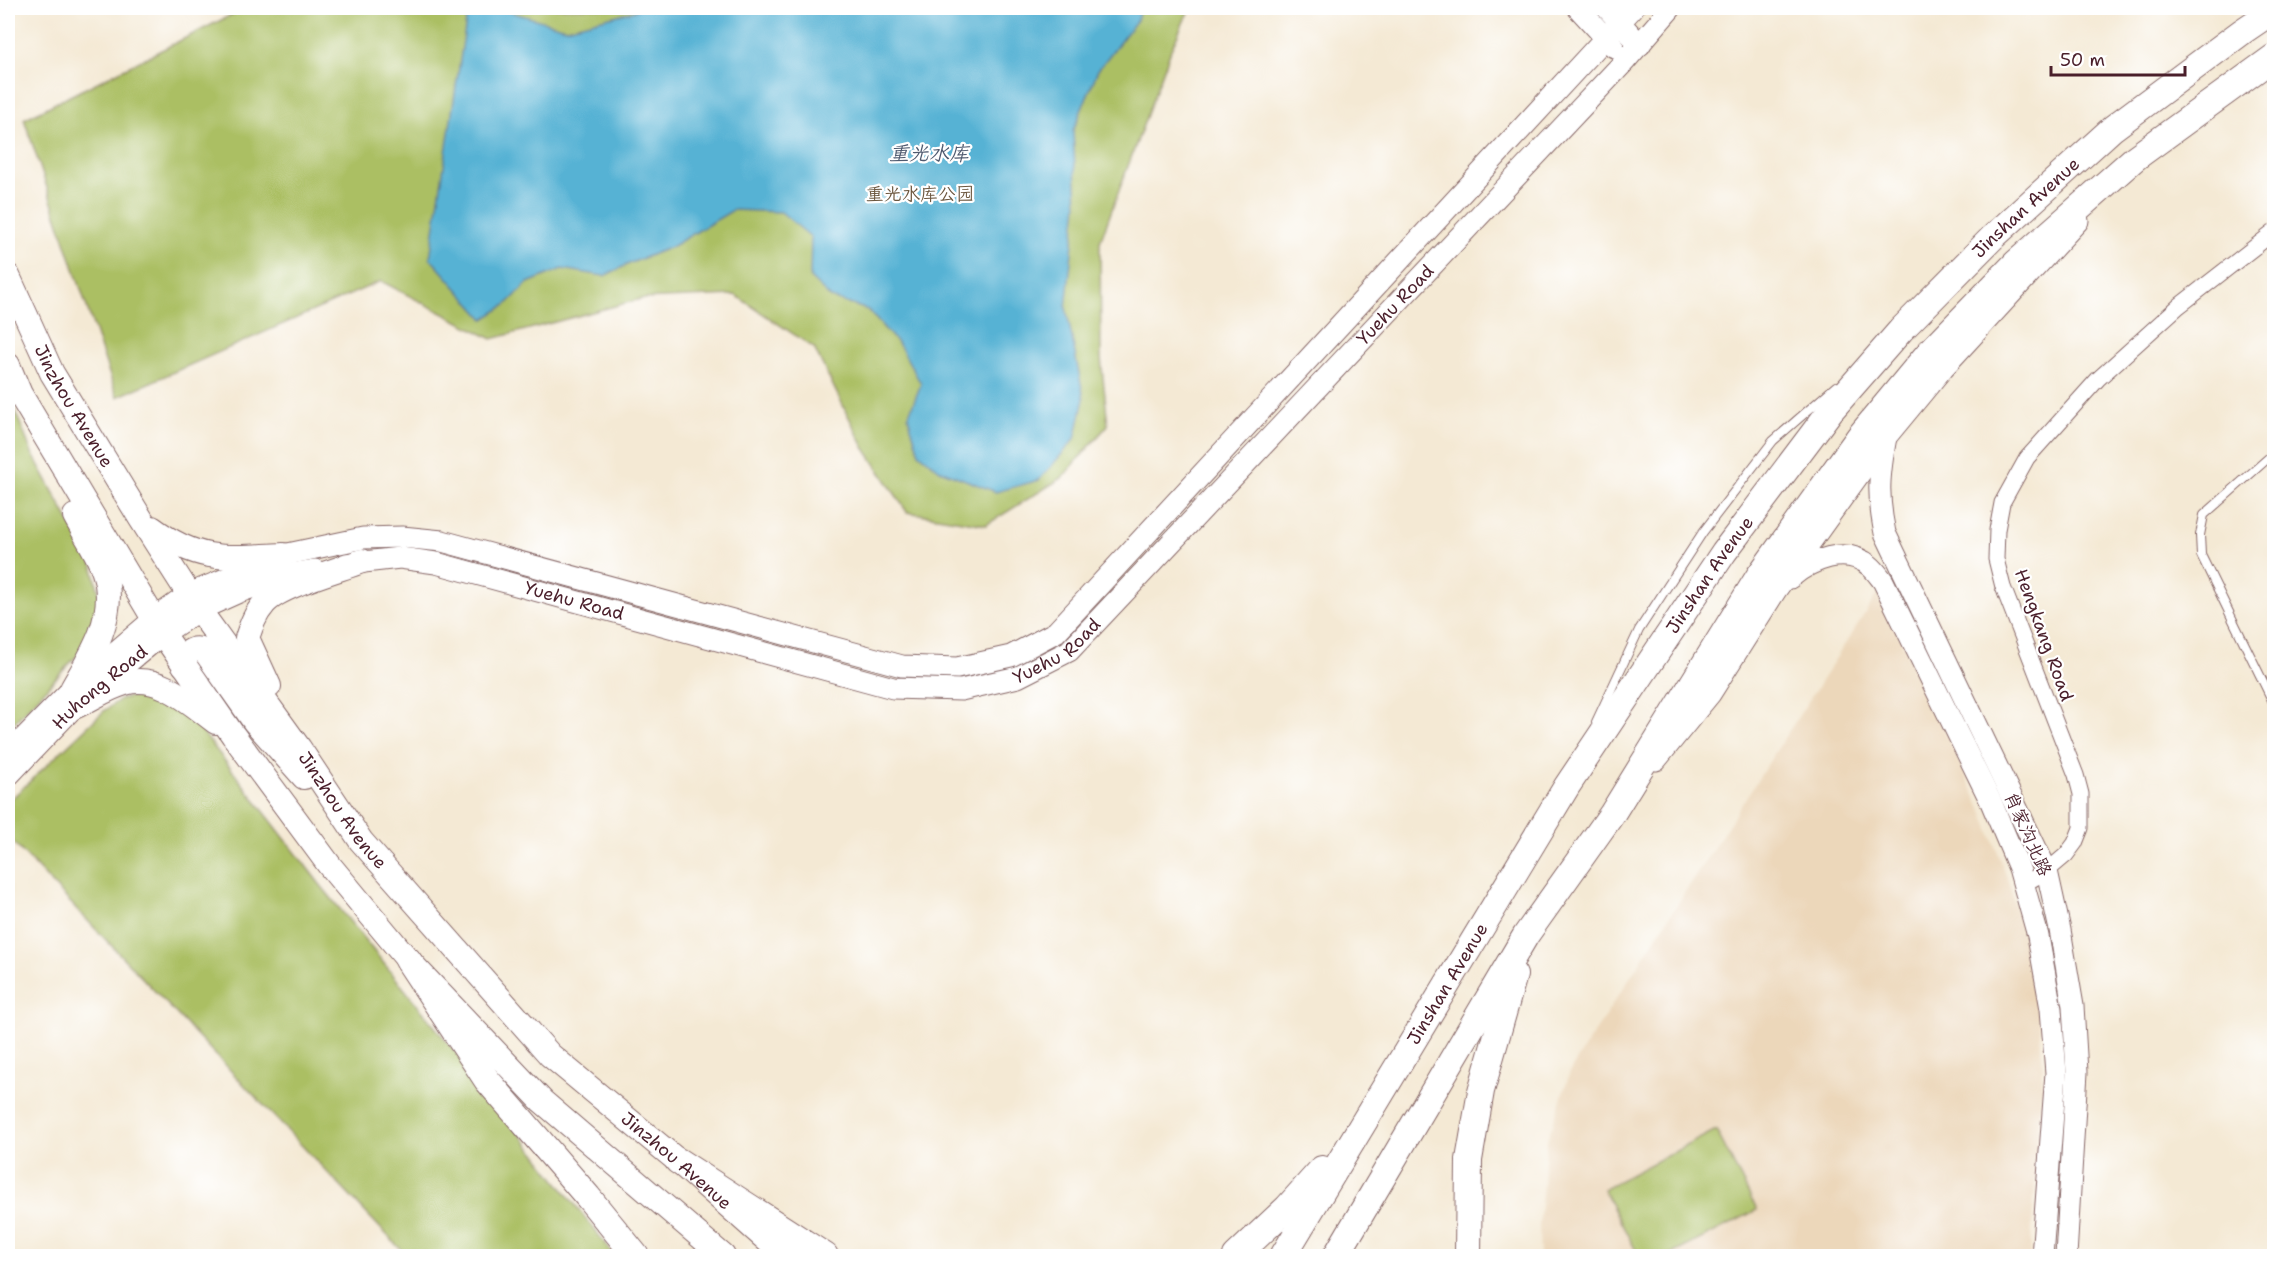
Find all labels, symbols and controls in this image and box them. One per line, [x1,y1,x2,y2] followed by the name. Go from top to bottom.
[2051,39,2184,77] scale bar
[2060,48,2105,72] text: 50 m
[889,140,971,166] water label: 重光水库
[1967,152,2085,263] street label: Jinshan Avenue
[866,182,974,206] park label: 重光水库公园
[1351,259,1439,350] street label: Yuehu Road
[29,341,119,472] street label: Jinzhou Avenue
[1661,511,1759,638] street label: Jinshan Avenue
[2009,566,2079,704] street label: Hengkang Road
[522,576,627,626] street label: Yuehu Road
[1009,613,1106,690] street label: Yuehu Road
[47,640,153,735] street label: Huhong Road
[293,747,392,874] street label: Jinzhou Avenue
[1999,788,2057,880] street label: 肖家沟北路
[1401,919,1493,1049] street label: Jinshan Avenue
[616,1107,737,1215] street label: Jinzhou Avenue

